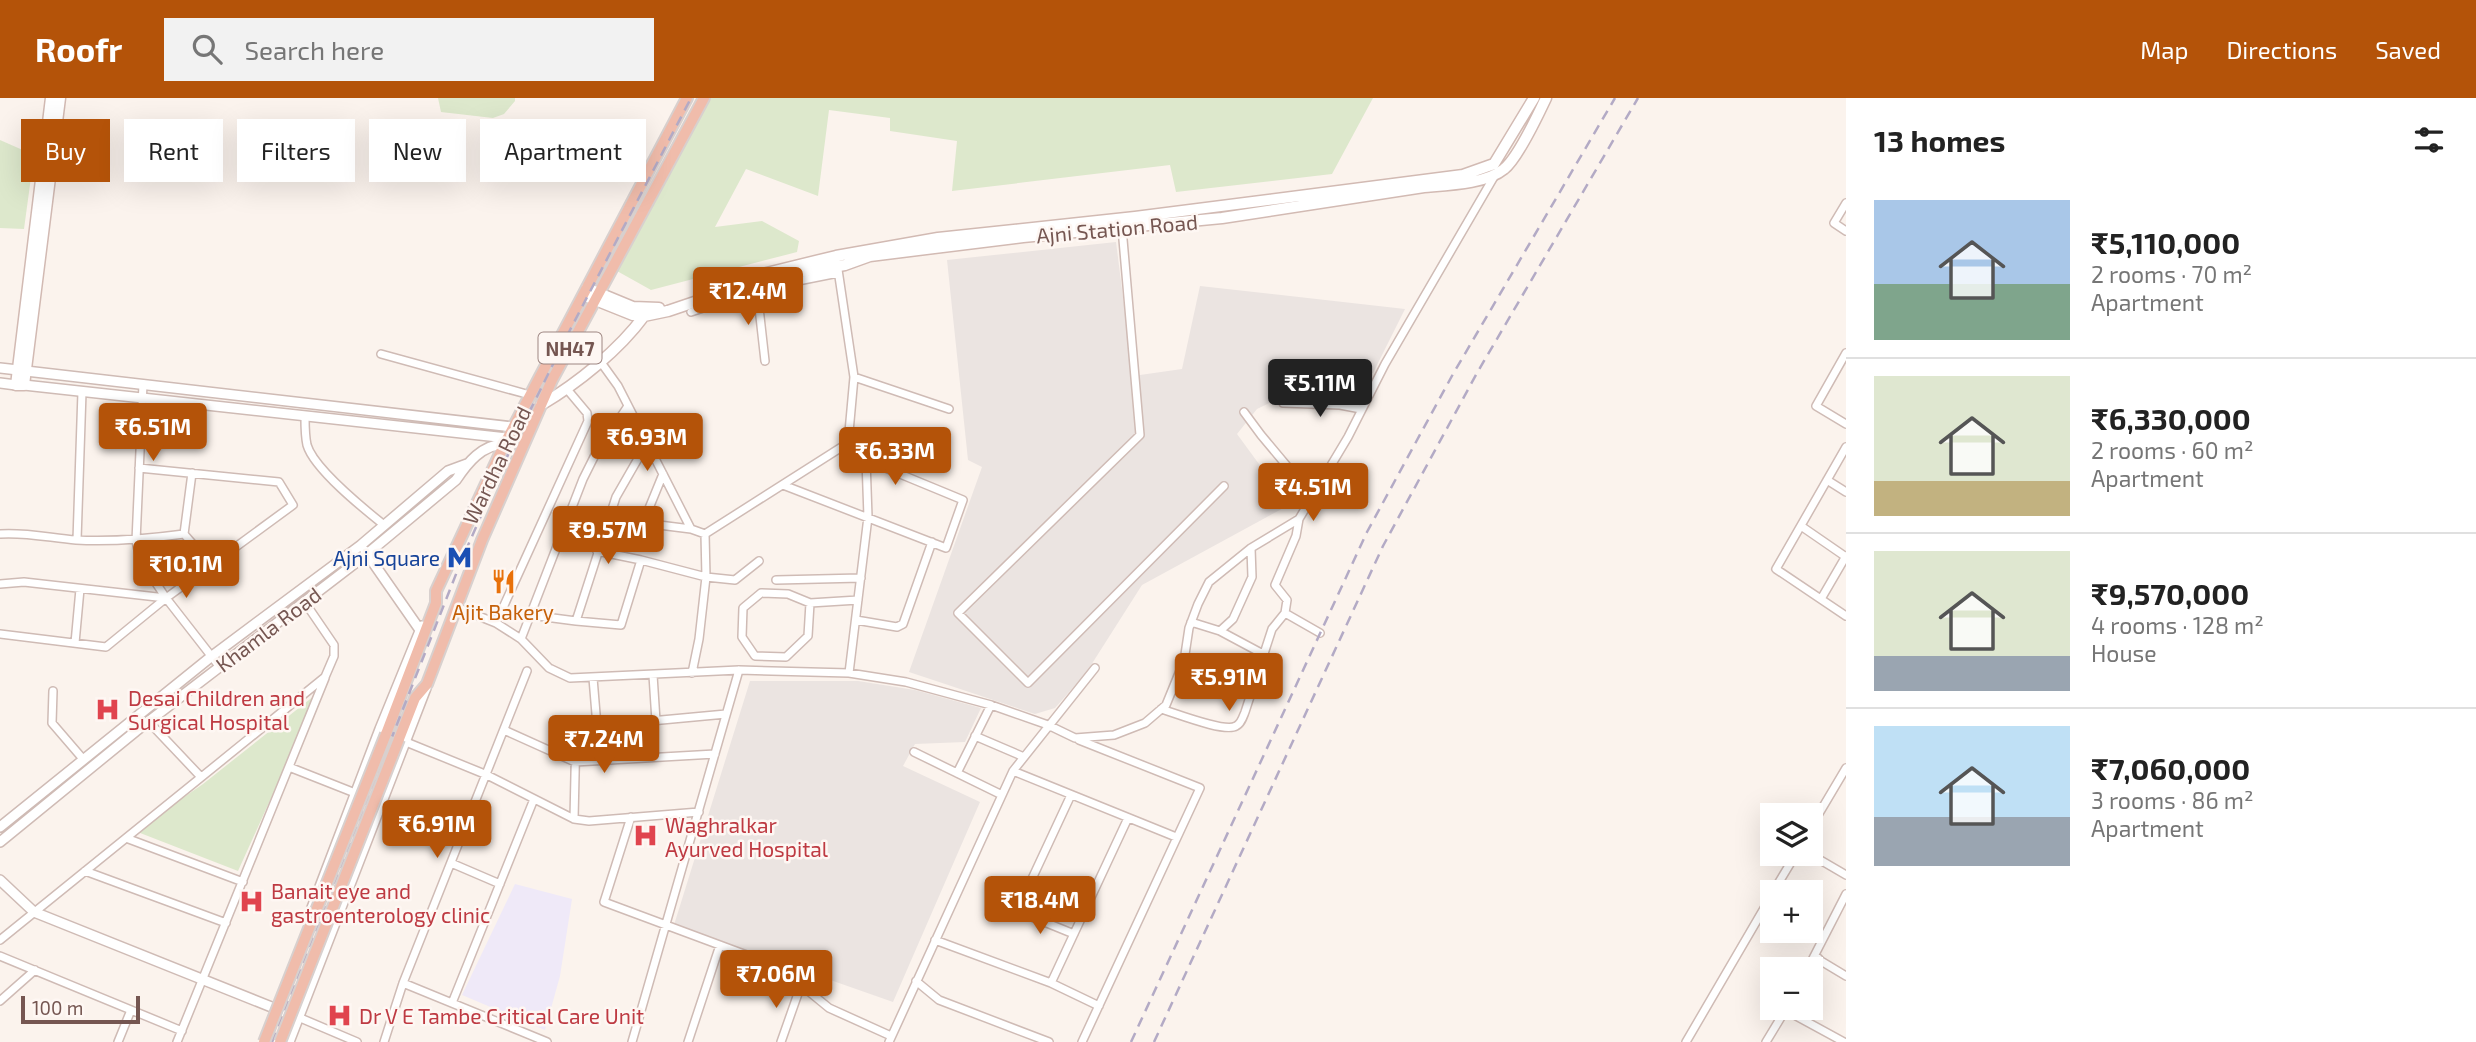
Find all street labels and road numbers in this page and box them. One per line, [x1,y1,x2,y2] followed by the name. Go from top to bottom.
[1035,208,1199,249] street label: Ajni Station Road
[538,332,602,364] road number: NH47
[457,402,535,528] street label: Wardha Road
[210,581,326,677] street label: Khamla Road

